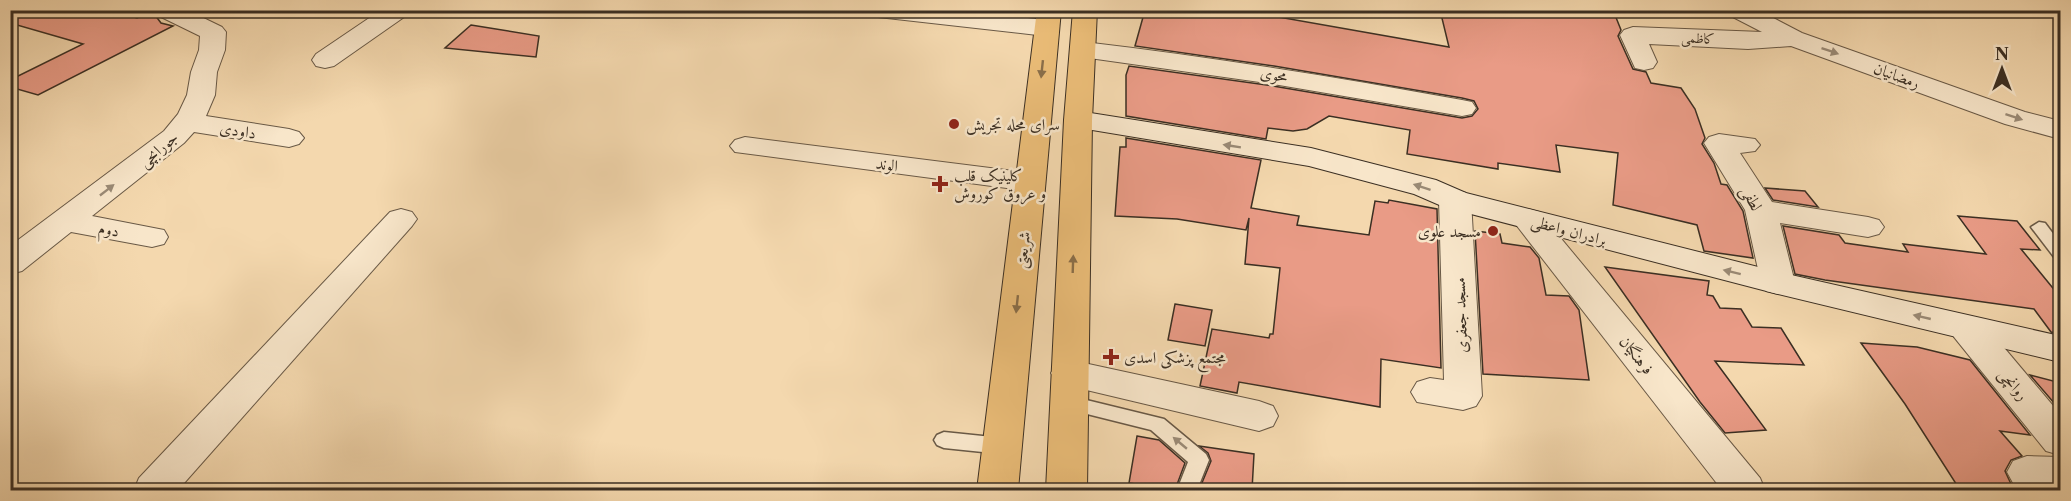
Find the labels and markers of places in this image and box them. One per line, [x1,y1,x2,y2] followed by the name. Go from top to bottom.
[966,114,1060,135] place label: سرای محله تجریش
[947,117,961,131] marker: سرای محله تجریش
[954,165,1046,205] place label: کلینیک قلب و عروق کوروش
[931,175,949,193] marker: کلینیک قلب و عروق کوروش
[1418,221,1481,241] place label: مسجد علوی
[1486,224,1500,238] marker: مسجد علوی
[1124,347,1226,373] place label: مجتمع پزشکی اسدی
[1102,348,1120,366] marker: مجتمع پزشکی اسدی

